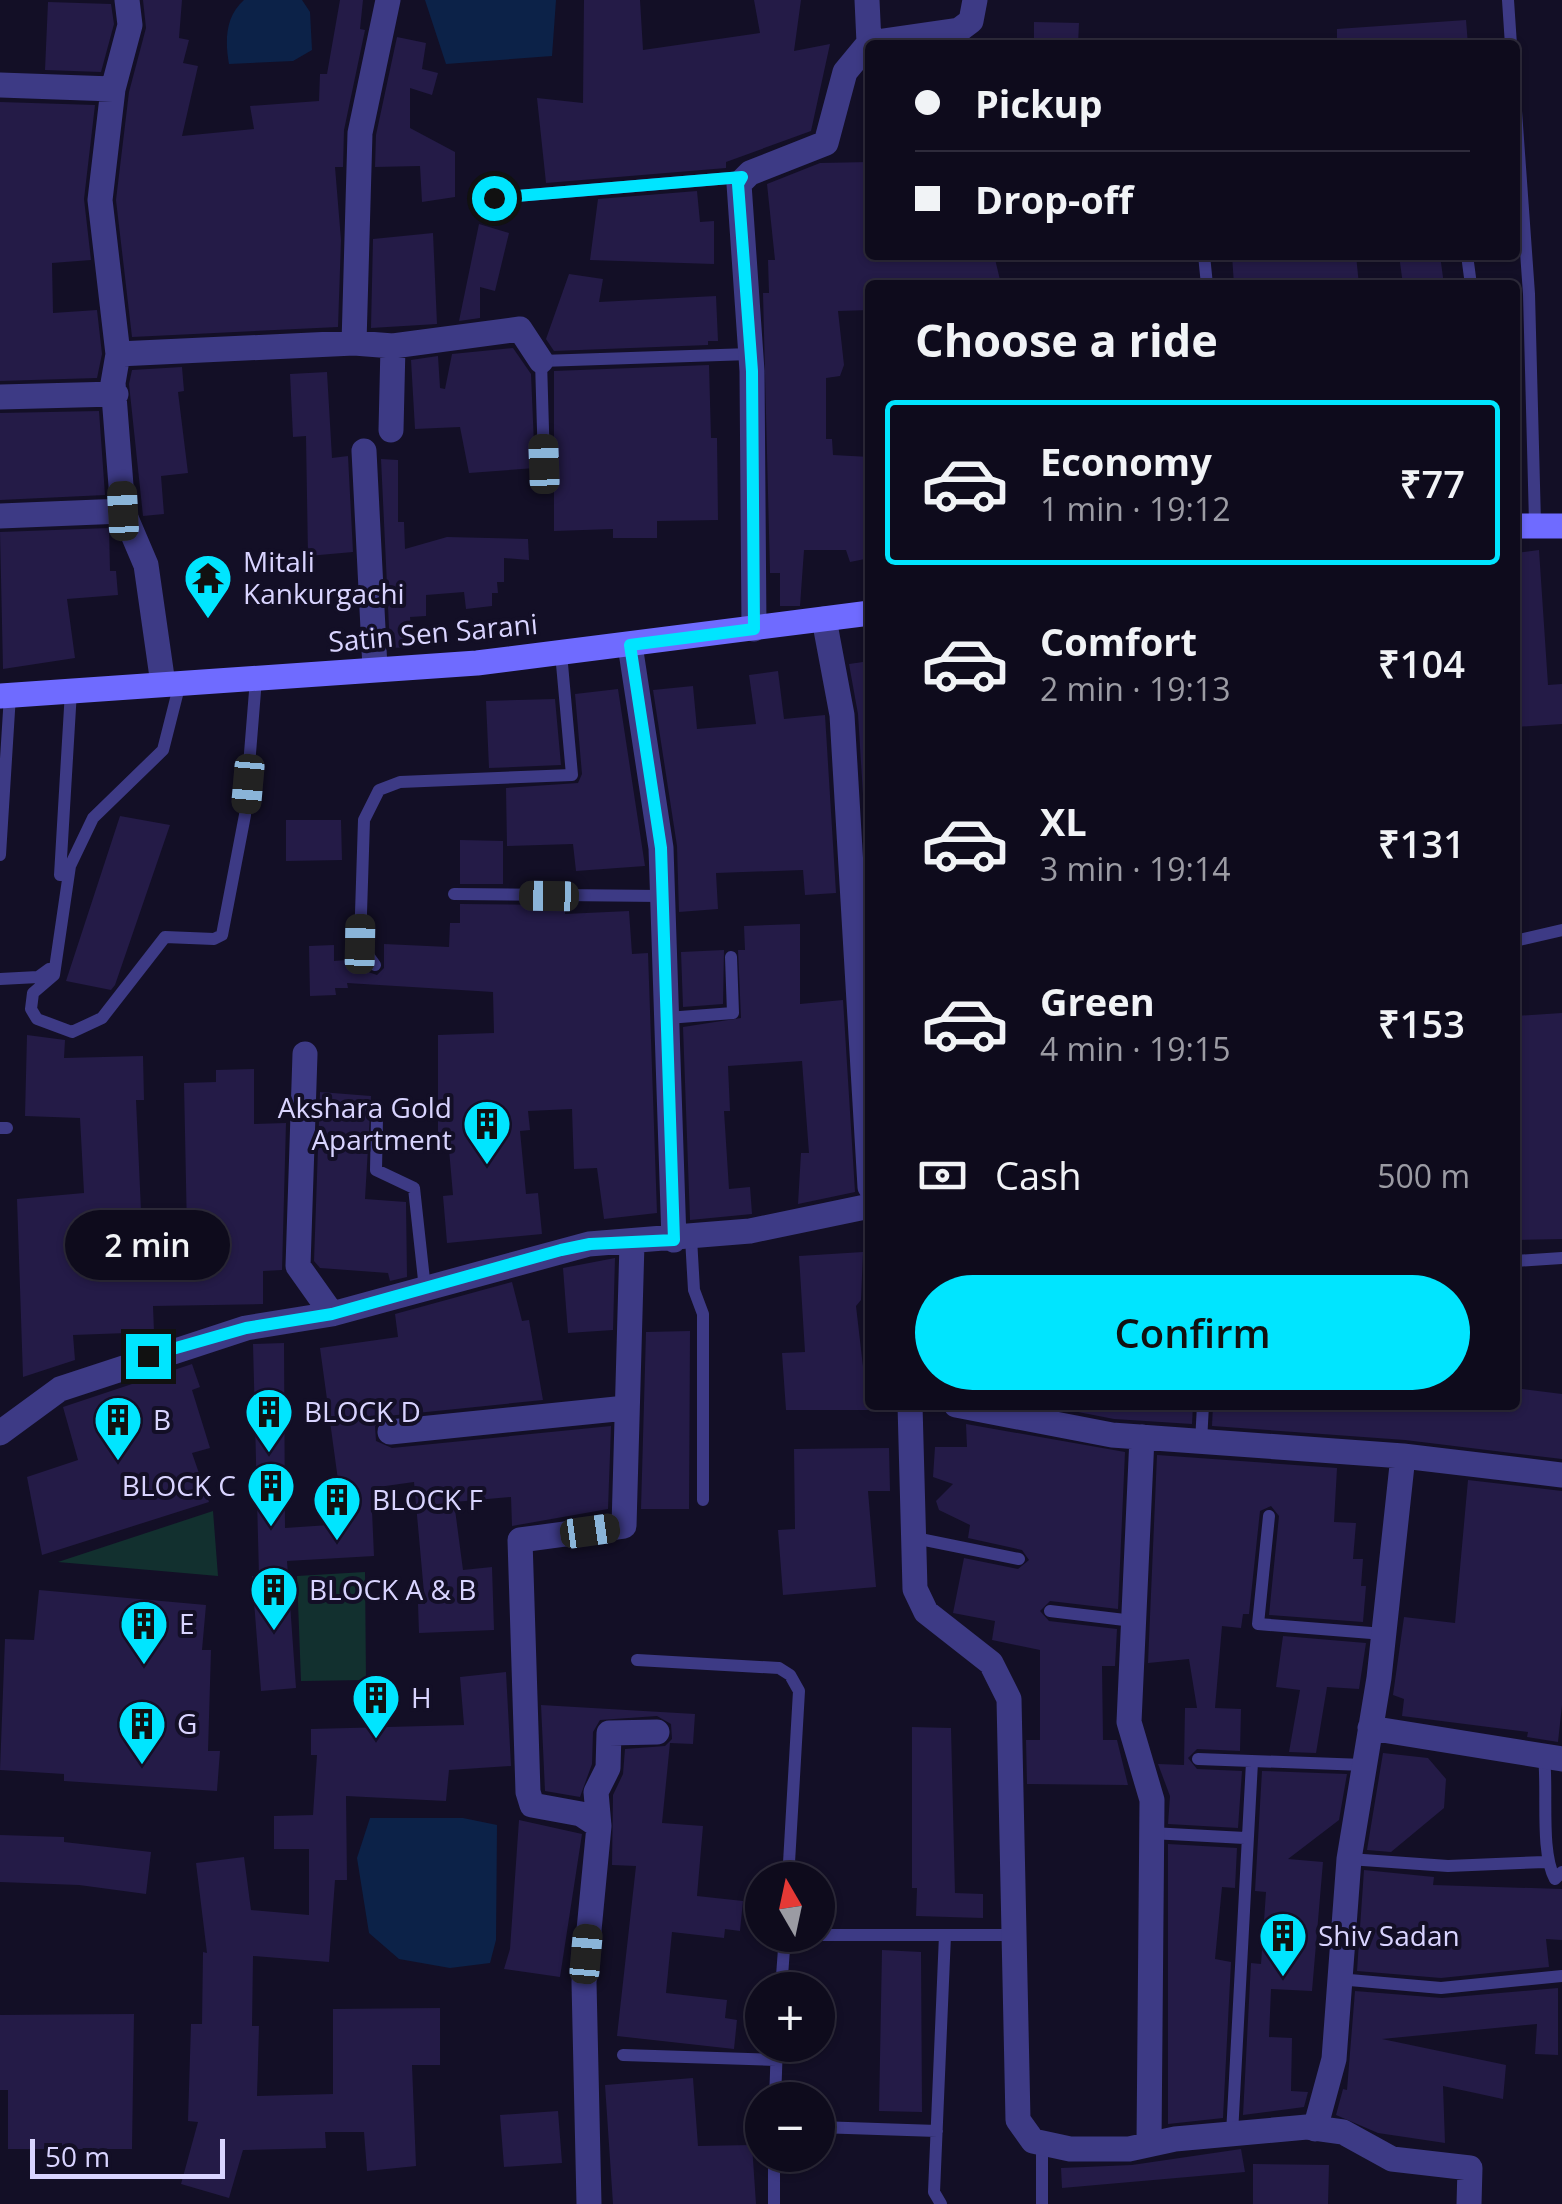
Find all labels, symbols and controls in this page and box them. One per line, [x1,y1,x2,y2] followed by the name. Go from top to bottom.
[975,77,1103,129] text: Pickup
[975,173,1133,225] text: Drop-off
[472,176,517,221] route start
[915,309,1218,370] text: Choose a ride
[528,433,560,495] car
[1040,435,1212,487] text: Economy
[920,438,1010,528] icon: car
[1400,457,1465,509] text: ₹77
[106,480,140,542] car
[1040,487,1231,530] text: 1 min · 19:12
[243,542,405,612] place label: Mitali Kankurgachi
[182,552,234,620] temple icon: Mitali Kankurgachi
[327,604,539,660] street label: Satin Sen Sarani
[1040,615,1197,667] text: Comfort
[920,618,1010,708] icon: car
[1378,637,1465,689] text: ₹104
[1040,667,1231,710] text: 2 min · 19:13
[230,753,266,815] car
[1040,795,1087,847] text: XL
[920,798,1010,888] icon: car
[1378,817,1465,869] text: ₹131
[1040,847,1231,890] text: 3 min · 19:14
[519,880,579,912] car
[344,914,376,974] car
[1040,975,1155,1027] text: Green
[920,978,1010,1068] icon: car
[1378,997,1465,1049] text: ₹153
[1040,1027,1231,1070] text: 4 min · 19:15
[278,1088,452,1158] place label: Akshara Gold Apartment
[461,1098,513,1166] building icon: Akshara Gold Apartment
[915,1148,970,1203] icon: cash
[995,1149,1081,1201] text: Cash
[1377,1154,1470,1197] text: 500 m
[66,1211,230,1281] callout: 2 min
[104,1223,191,1266] text: 2 min
[915,1275,1470,1390] button: Confirm
[126,1334,171,1379] route end
[243,1386,295,1454] building icon: BLOCK D
[304,1392,421,1430] place label: BLOCK D
[92,1394,144,1462] building icon: B
[153,1400,171,1438] place label: B
[245,1460,297,1528] building icon: BLOCK C
[122,1466,236,1504] place label: BLOCK C
[311,1474,363,1542] building icon: BLOCK F
[372,1480,483,1518] place label: BLOCK F
[558,1512,622,1550] car
[248,1564,300,1632] building icon: BLOCK A & B
[309,1570,476,1608] place label: BLOCK A & B
[118,1598,170,1666] building icon: E
[179,1604,195,1642] place label: E
[350,1672,402,1740] building icon: H
[411,1678,432,1716] place label: H
[116,1698,168,1766] building icon: G
[177,1704,197,1742] place label: G
[745,1862,835,1952] north arrow
[745,1862,835,2172] map controls
[1257,1910,1309,1978] building icon: Shiv Sadan
[1318,1916,1460,1954] place label: Shiv Sadan
[568,1923,604,1985] car
[745,1972,835,2062] button: +
[745,2082,835,2172] button: −
[30,2134,225,2178] scale bar
[45,2137,110,2175] text: 50 m

